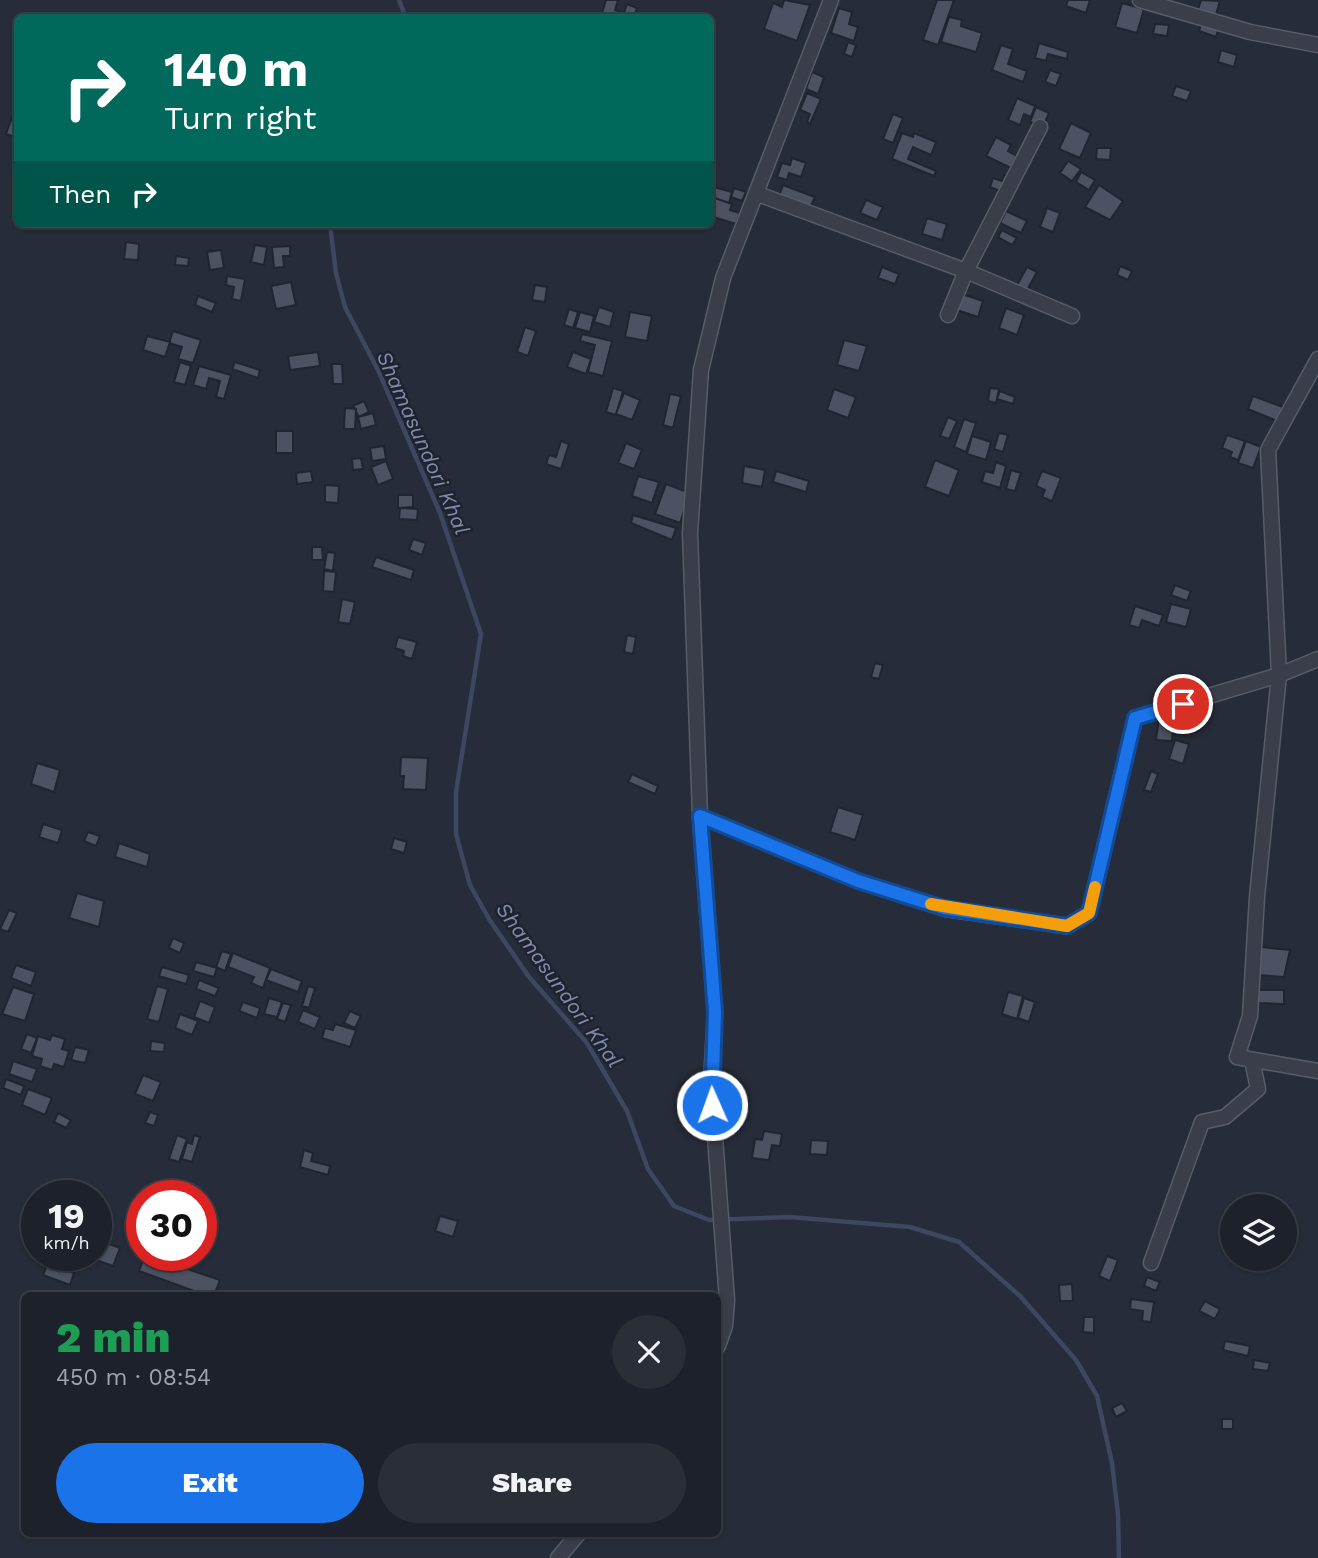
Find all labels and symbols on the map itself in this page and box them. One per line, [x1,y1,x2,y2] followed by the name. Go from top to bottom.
[372,347,475,538] water label: Shamasundori Khal
[1153,674,1213,734] pin
[491,897,628,1072] water label: Shamasundori Khal
[675,1068,749,1142] position arrow
[126,1180,217,1271] speed limit sign: 30

